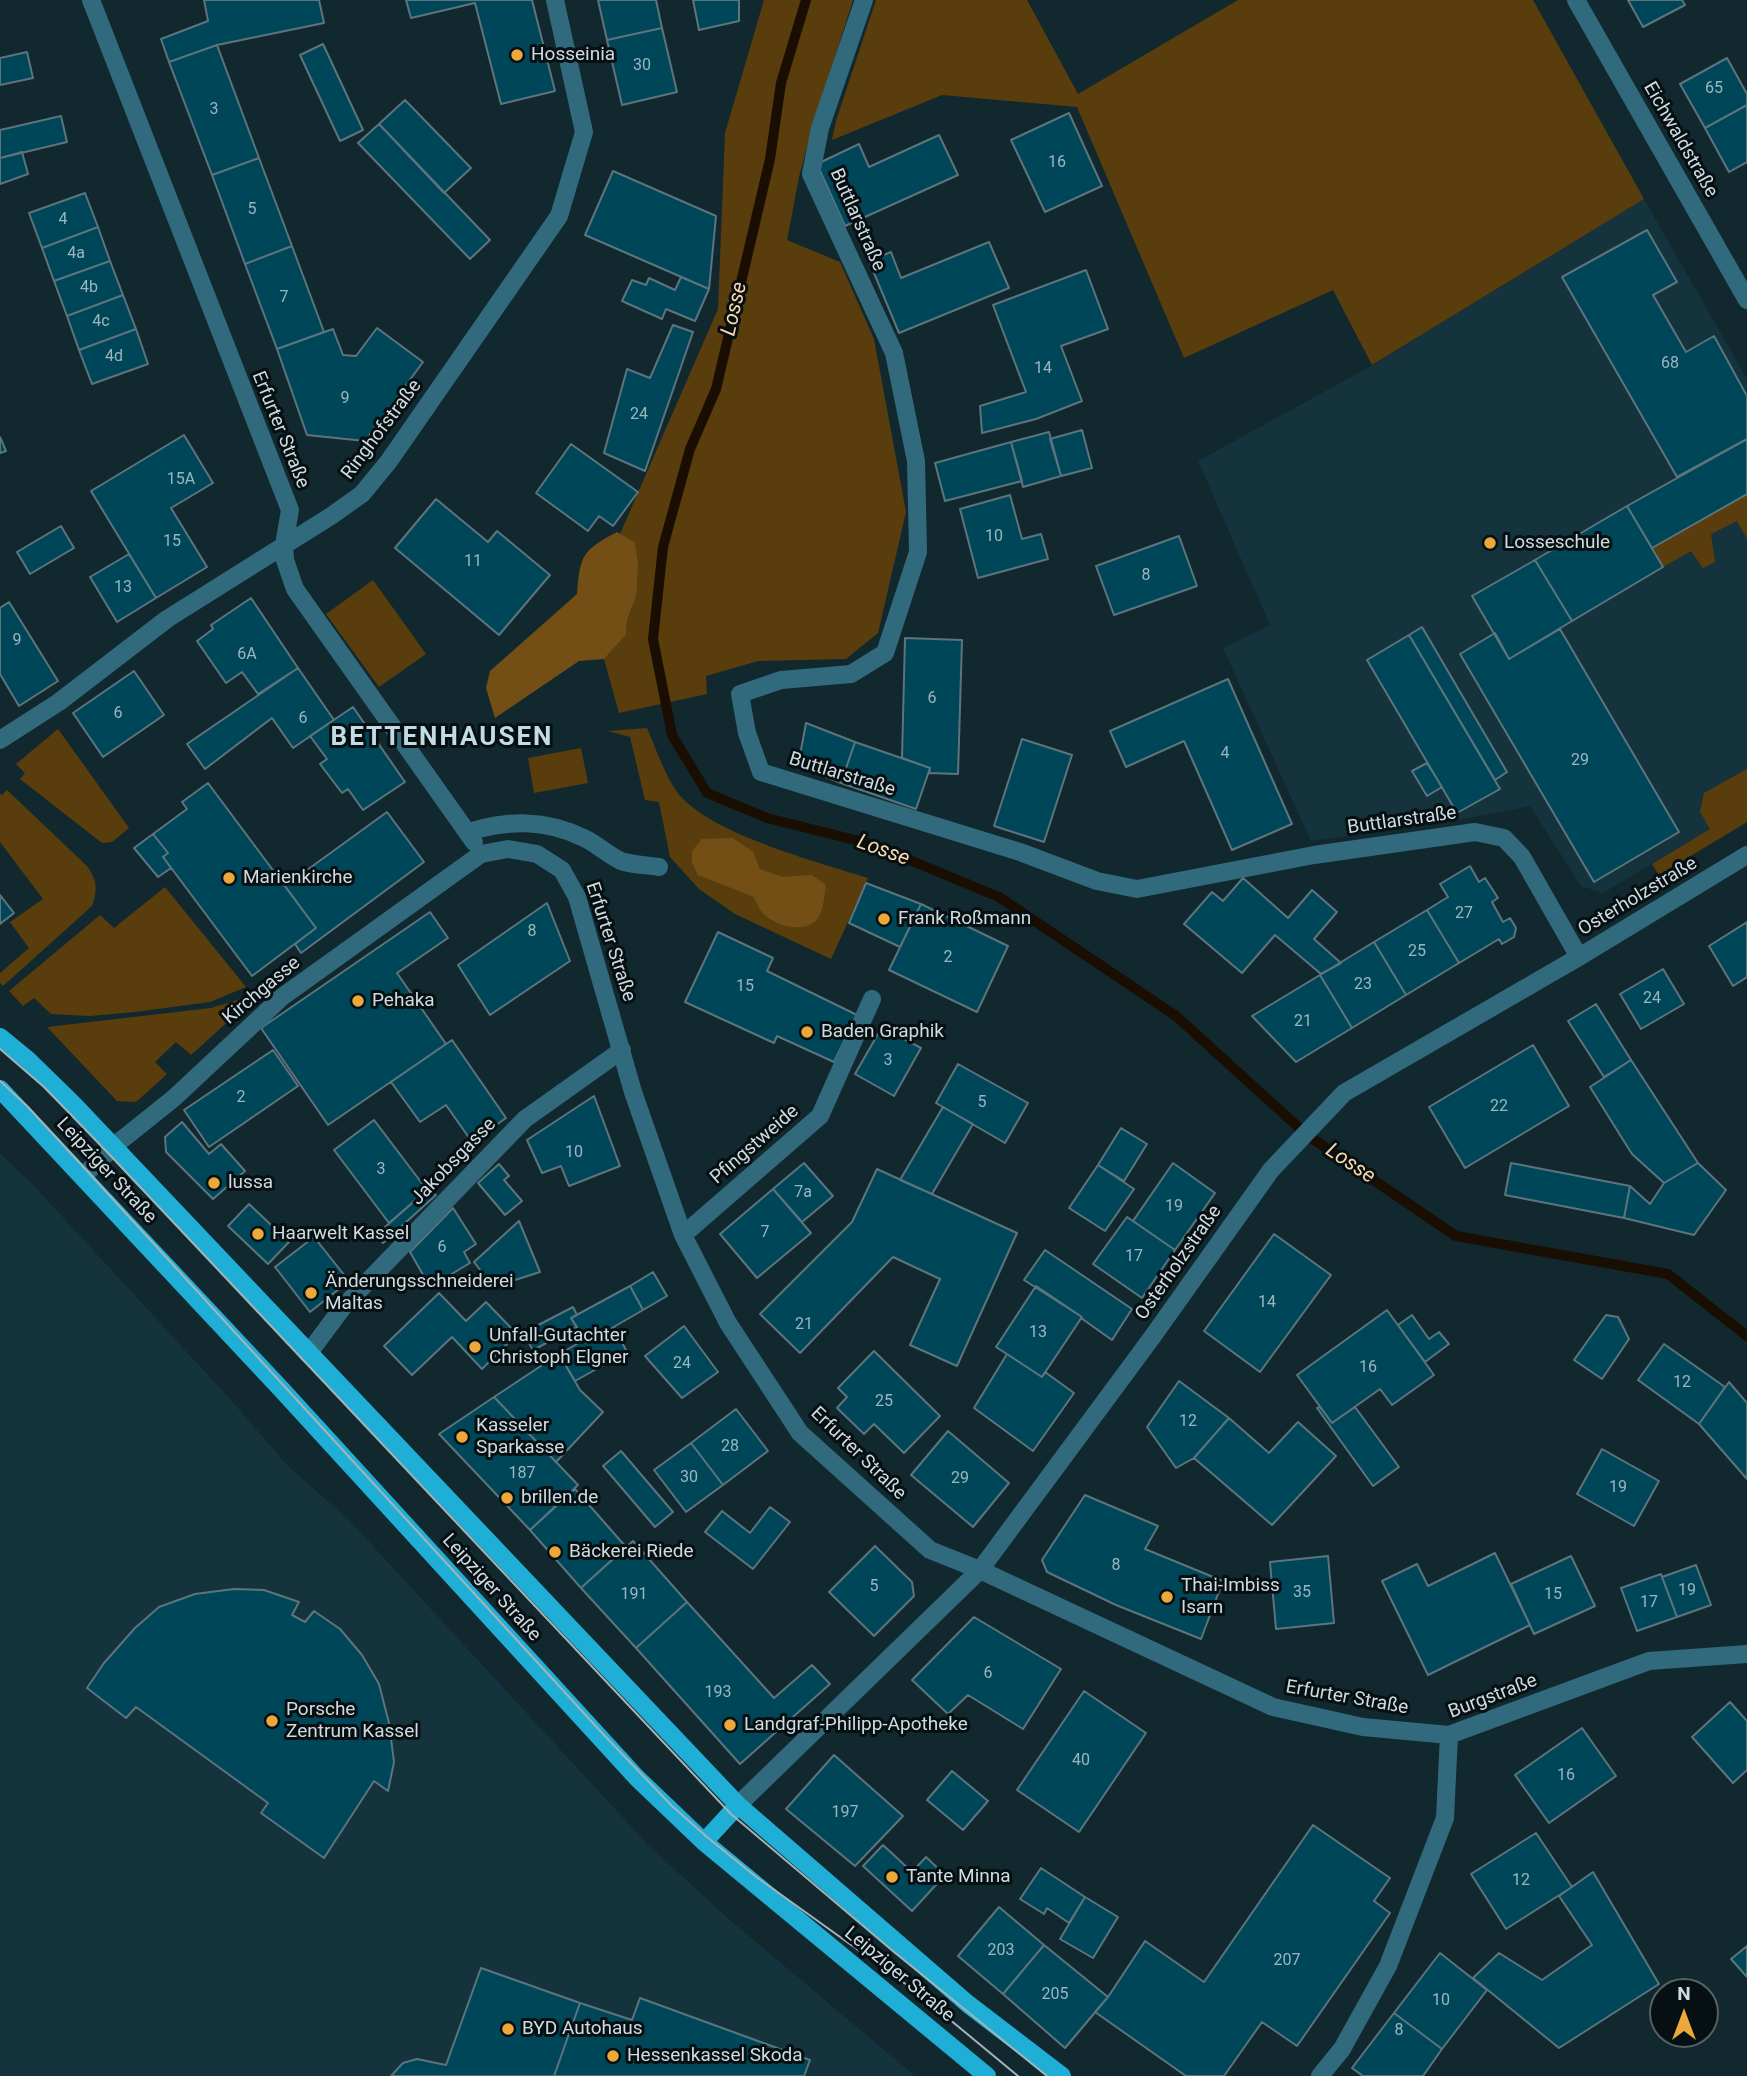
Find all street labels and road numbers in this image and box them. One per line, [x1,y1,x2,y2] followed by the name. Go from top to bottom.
[1638,78,1722,202] street label: Eichwaldstraße
[824,165,890,275] street label: Buttlarstraße
[246,368,314,492] street label: Erfurter Straße
[337,376,427,484] street label: Ringhofstraße
[786,748,898,802] street label: Buttlarstraße
[1346,802,1458,840] street label: Buttlarstraße
[1574,853,1702,941] street label: Osterholzstraße
[580,879,640,1005] street label: Erfurter Straße
[219,952,305,1030] street label: Kirchgasse
[706,1100,804,1190] street label: Pfingstweide
[51,1113,161,1229] street label: Leipziger Straße
[407,1114,501,1210] street label: Jakobsgasse
[1131,1201,1227,1325] street label: Osterholzstraße
[805,1403,911,1505] street label: Erfurter Straße
[437,1530,545,1646] street label: Leipziger Straße
[1445,1670,1541,1724] street label: Burgstraße
[1284,1676,1410,1720] street label: Erfurter Straße
[839,1922,959,2028] street label: Leipziger Straße

